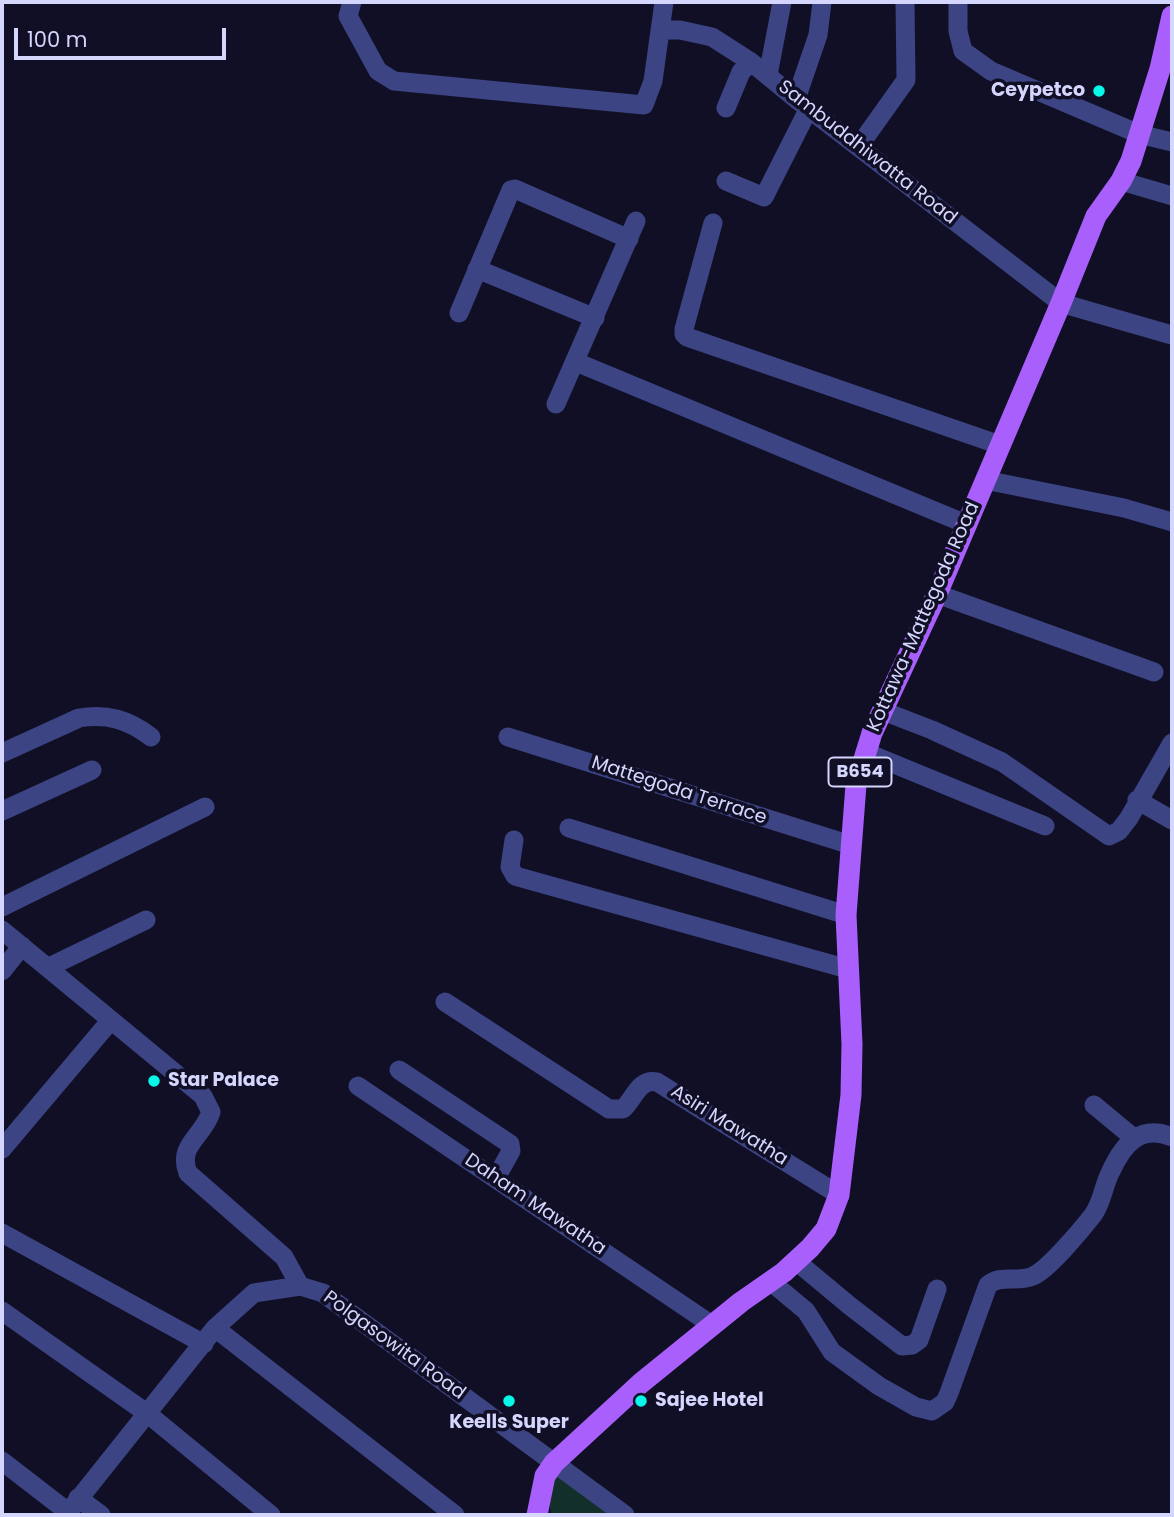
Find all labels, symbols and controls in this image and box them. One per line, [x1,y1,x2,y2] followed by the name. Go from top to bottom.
[18,14,229,58] scale bar
[27,25,87,54] text: 100 m
[773,76,961,230] street label: Sambuddhiwatta Road
[991,80,1085,102] place label: Ceypetco
[1091,83,1107,99] marker: Ceypetco
[863,499,985,735] street label: Kottawa-Mattegoda Road
[588,752,770,830] street label: Mattegoda Terrace
[828,758,892,786] road number: B654
[168,1070,279,1092] place label: Star Palace
[146,1073,162,1089] marker: Star Palace
[666,1081,792,1171] street label: Asiri Mawatha
[460,1149,610,1261] street label: Daham Mawatha
[318,1287,470,1405] street label: Polgasowita Road
[655,1390,764,1412] place label: Sajee Hotel
[501,1393,517,1409] marker: Keells Super
[633,1393,649,1409] marker: Sajee Hotel
[449,1412,569,1434] place label: Keells Super

